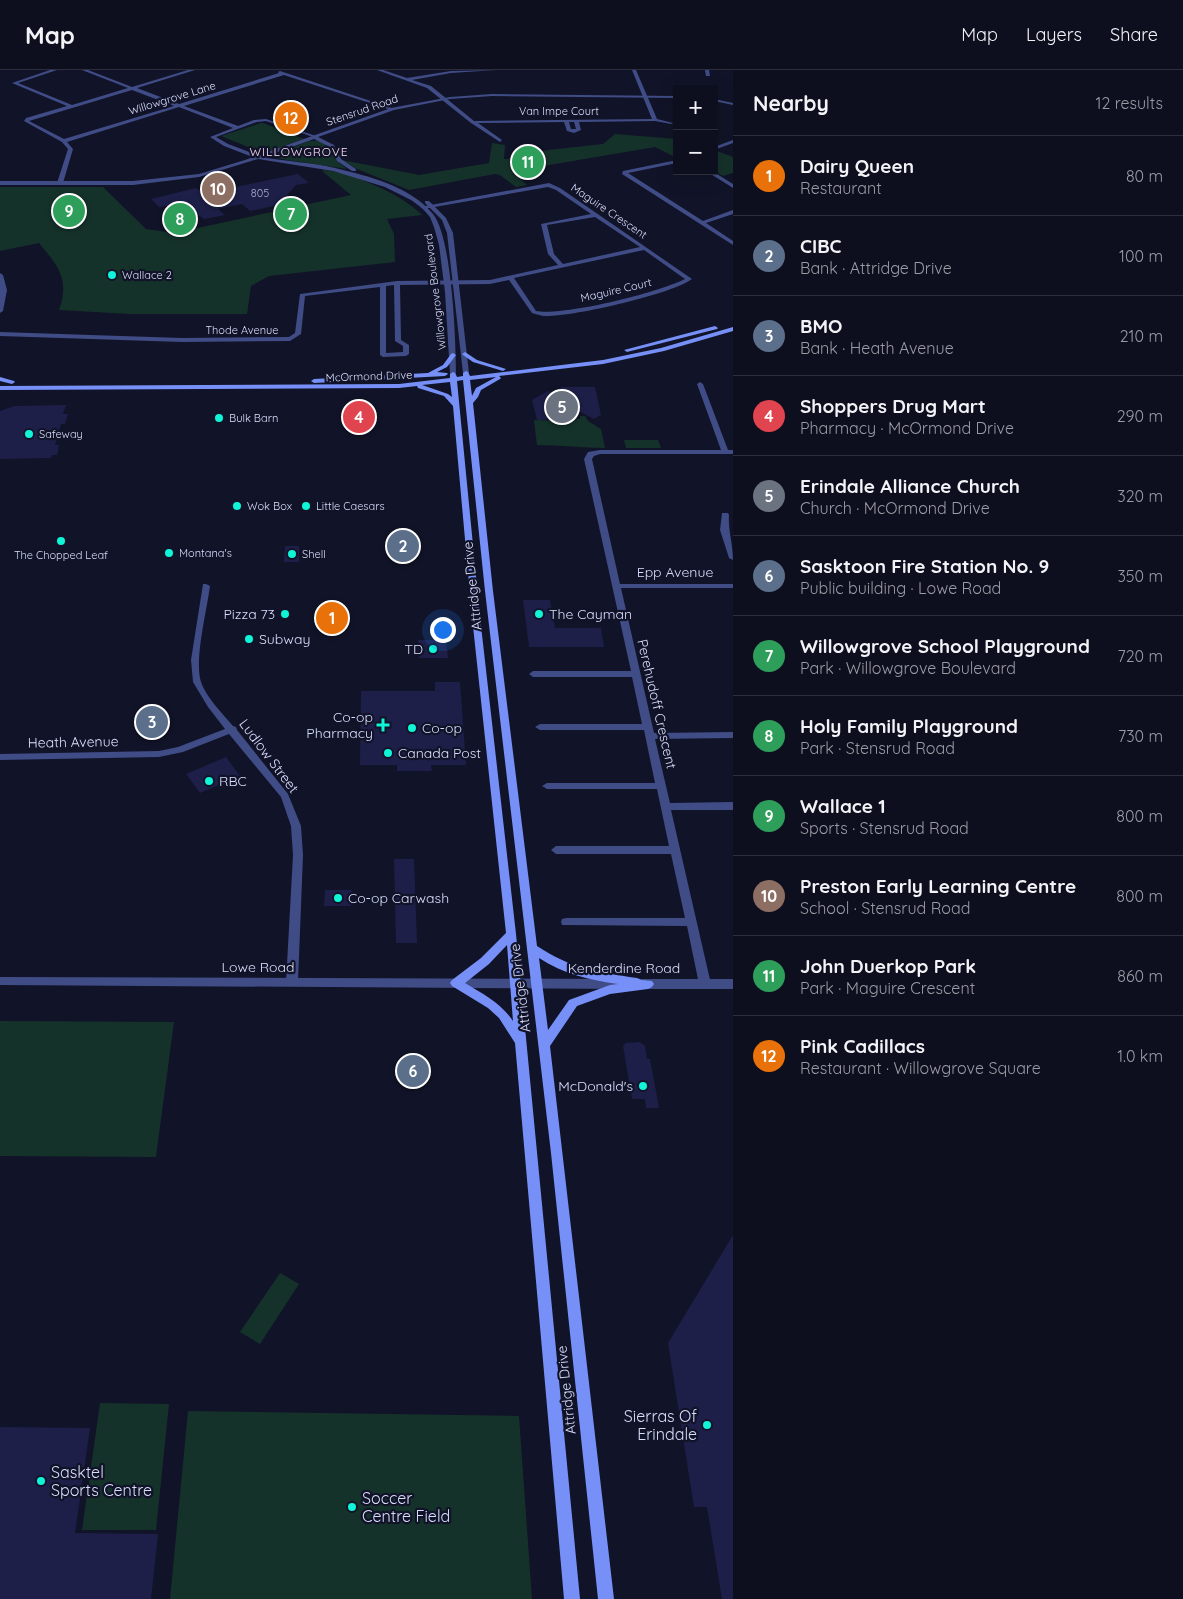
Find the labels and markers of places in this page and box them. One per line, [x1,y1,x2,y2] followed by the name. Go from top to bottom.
[275,99,307,137] pin: 12
[512,143,544,181] pin: 11
[202,170,234,208] pin: 10
[53,192,85,230] pin: 9
[275,195,307,233] pin: 7
[164,200,196,238] pin: 8
[122,268,172,282] place label: Wallace 2
[106,269,118,281] marker: Wallace 2
[546,388,578,426] pin: 5
[343,398,375,436] pin: 4
[229,411,278,425] place label: Bulk Barn
[213,412,225,424] marker: Bulk Barn
[39,427,83,441] place label: Safeway
[23,428,35,440] marker: Safeway
[247,499,292,513] place label: Wok Box
[316,499,385,513] place label: Little Caesars
[231,500,243,512] marker: Wok Box
[300,500,312,512] marker: Little Caesars
[387,527,419,565] pin: 2
[55,535,67,547] marker: The Chopped Leaf
[179,546,232,560] place label: Montana's
[163,547,175,559] marker: Montana's
[302,547,326,561] place label: Shell
[14,548,108,562] place label: The Chopped Leaf
[286,548,298,560] marker: Shell
[316,599,348,637] pin: 1
[223,605,275,623] place label: Pizza 73
[549,605,632,623] place label: The Cayman
[279,608,291,620] marker: Pizza 73
[533,608,545,620] marker: The Cayman
[259,630,310,648] place label: Subway
[243,633,255,645] marker: Subway
[404,640,423,658] place label: TD
[427,643,439,655] marker: TD
[136,703,168,741] pin: 3
[306,708,373,742] place label: Co-op Pharmacy
[377,719,389,731] marker: Co-op Pharmacy
[422,719,462,737] place label: Co-op
[406,722,418,734] marker: Co-op
[398,744,481,762] place label: Canada Post
[382,747,394,759] marker: Canada Post
[219,772,247,790] place label: RBC
[203,775,215,787] marker: RBC
[348,889,449,907] place label: Co-op Carwash
[332,892,344,904] marker: Co-op Carwash
[397,1052,429,1090] pin: 6
[558,1077,633,1095] place label: McDonald's
[637,1080,649,1092] marker: McDonald's
[624,1406,697,1444] place label: Sierras Of Erindale
[701,1419,713,1431] marker: Sierras Of Erindale
[51,1462,152,1500] place label: Sasktel Sports Centre
[35,1475,47,1487] marker: Sasktel Sports Centre
[362,1488,450,1526] place label: Soccer Centre Field
[346,1501,358,1513] marker: Soccer Centre Field

